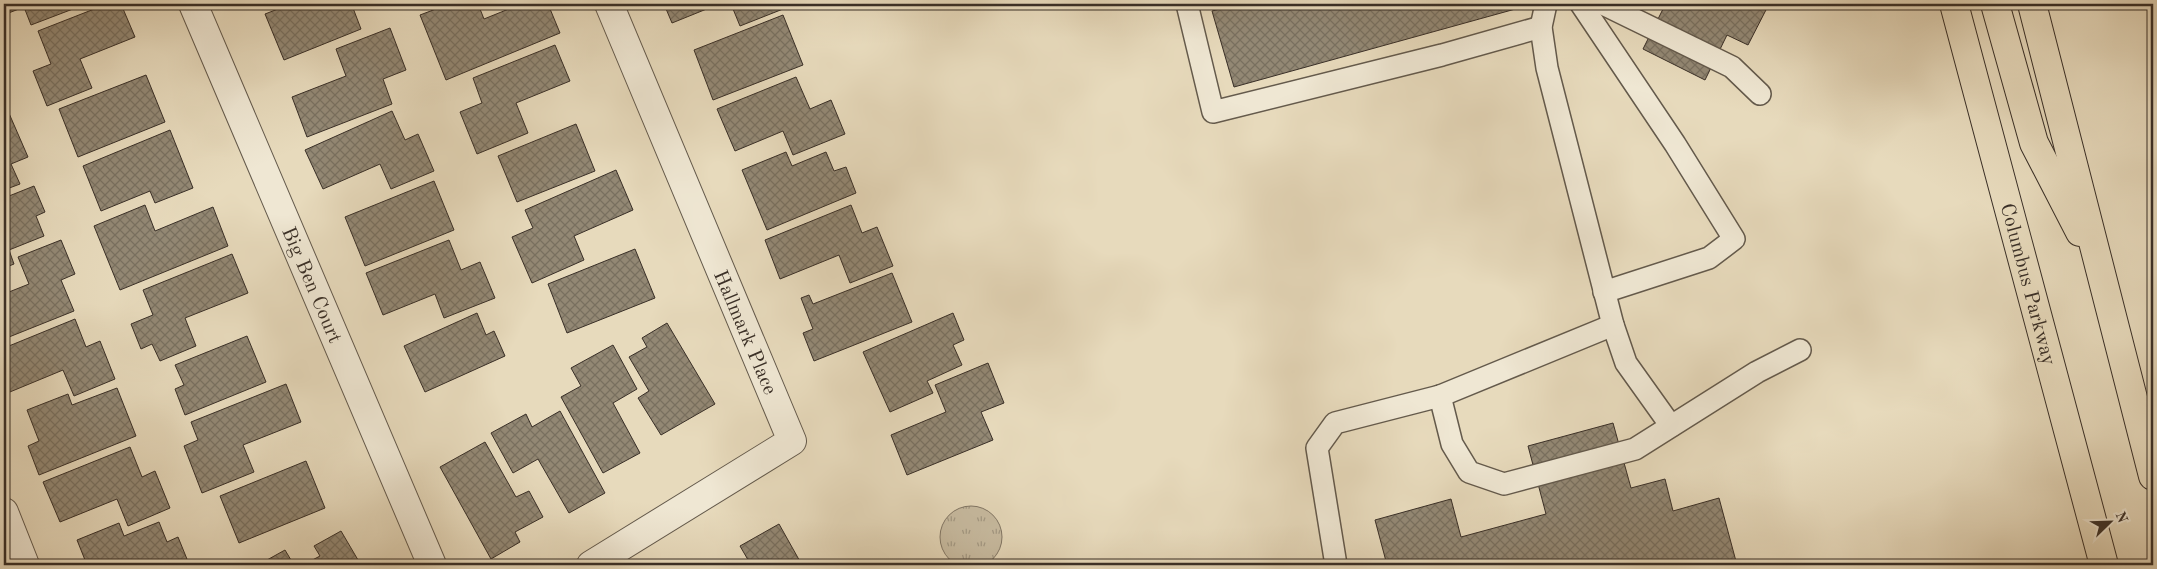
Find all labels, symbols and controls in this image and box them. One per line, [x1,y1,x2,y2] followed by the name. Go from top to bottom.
[1996,202,2058,368] street label: Columbus Parkway
[277,224,344,346] street label: Big Ben Court
[709,268,779,398] street label: Hallmark Place
[2084,496,2134,546] north arrow
[2113,510,2130,525] text: N

